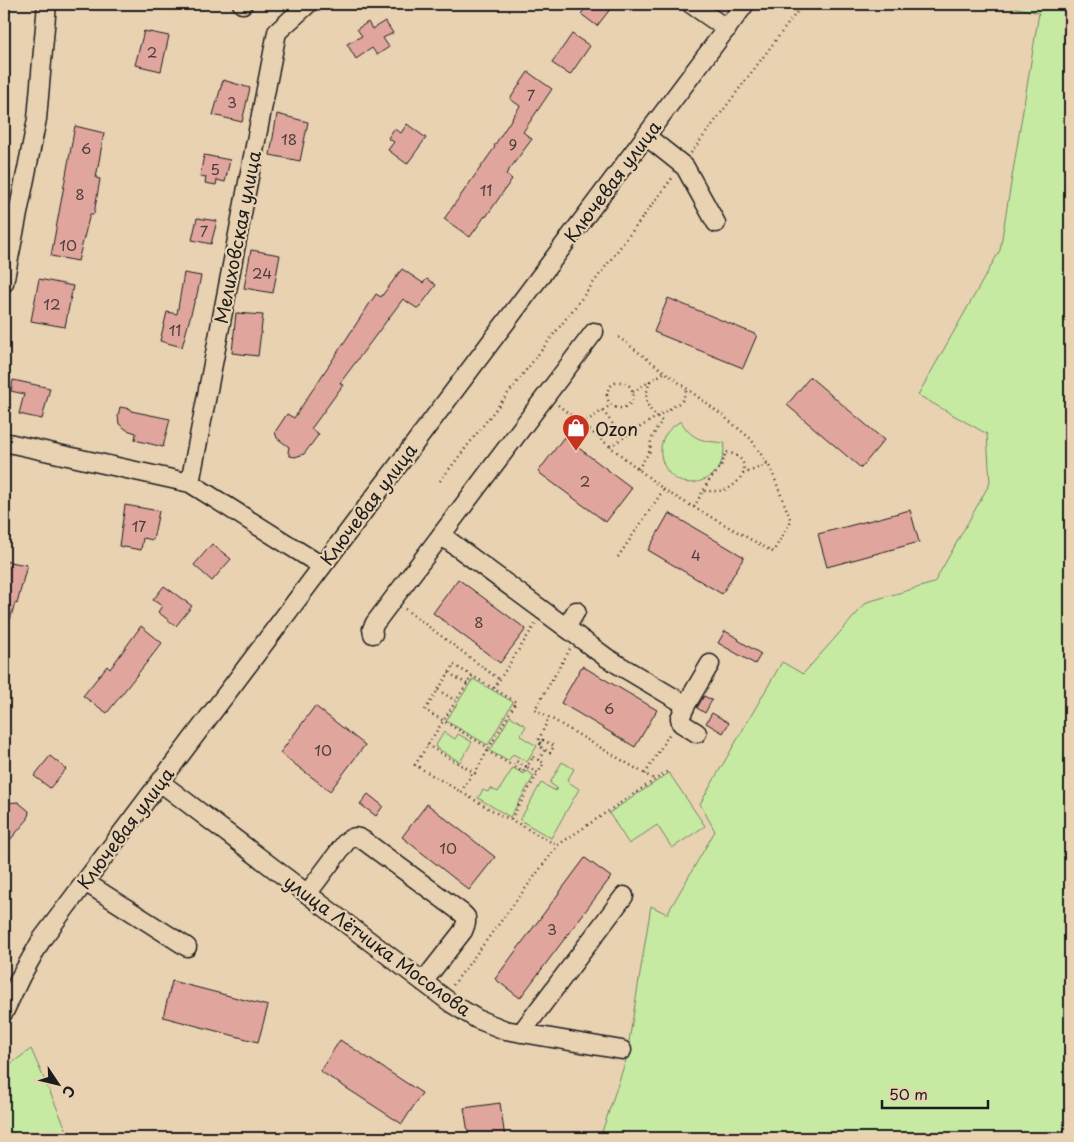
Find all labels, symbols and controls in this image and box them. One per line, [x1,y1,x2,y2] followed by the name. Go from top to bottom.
[147,40,157,63] house number: 2
[527,83,536,106] house number: 7
[227,90,237,113] house number: 3
[557,114,667,248] street label: Ключевая улица
[281,127,297,150] house number: 18
[509,132,517,155] house number: 9
[81,136,91,159] house number: 6
[207,148,267,326] street label: Мелиховская улица
[210,157,220,180] house number: 5
[480,178,492,201] house number: 11
[75,182,85,205] house number: 8
[200,219,209,242] house number: 7
[59,233,77,256] house number: 10
[252,261,272,284] house number: 24
[43,292,61,315] house number: 12
[169,318,181,341] house number: 11
[561,413,591,452] shop icon: Ozon
[595,415,638,442] place label: Ozon
[313,437,423,571] street label: Ключевая улица
[580,469,590,492] house number: 2
[132,514,146,537] house number: 17
[691,543,701,566] house number: 4
[474,610,484,633] house number: 8
[604,696,614,719] house number: 6
[314,738,332,761] house number: 10
[70,761,180,895] street label: Ключевая улица
[439,836,457,859] house number: 10
[279,868,478,1023] street label: улица Лётчика Мосолова
[547,917,557,940] house number: 3
[32,1060,82,1110] north arrow
[882,1077,988,1109] scale bar
[57,1081,81,1102] text: С
[889,1082,928,1105] text: 50 m

